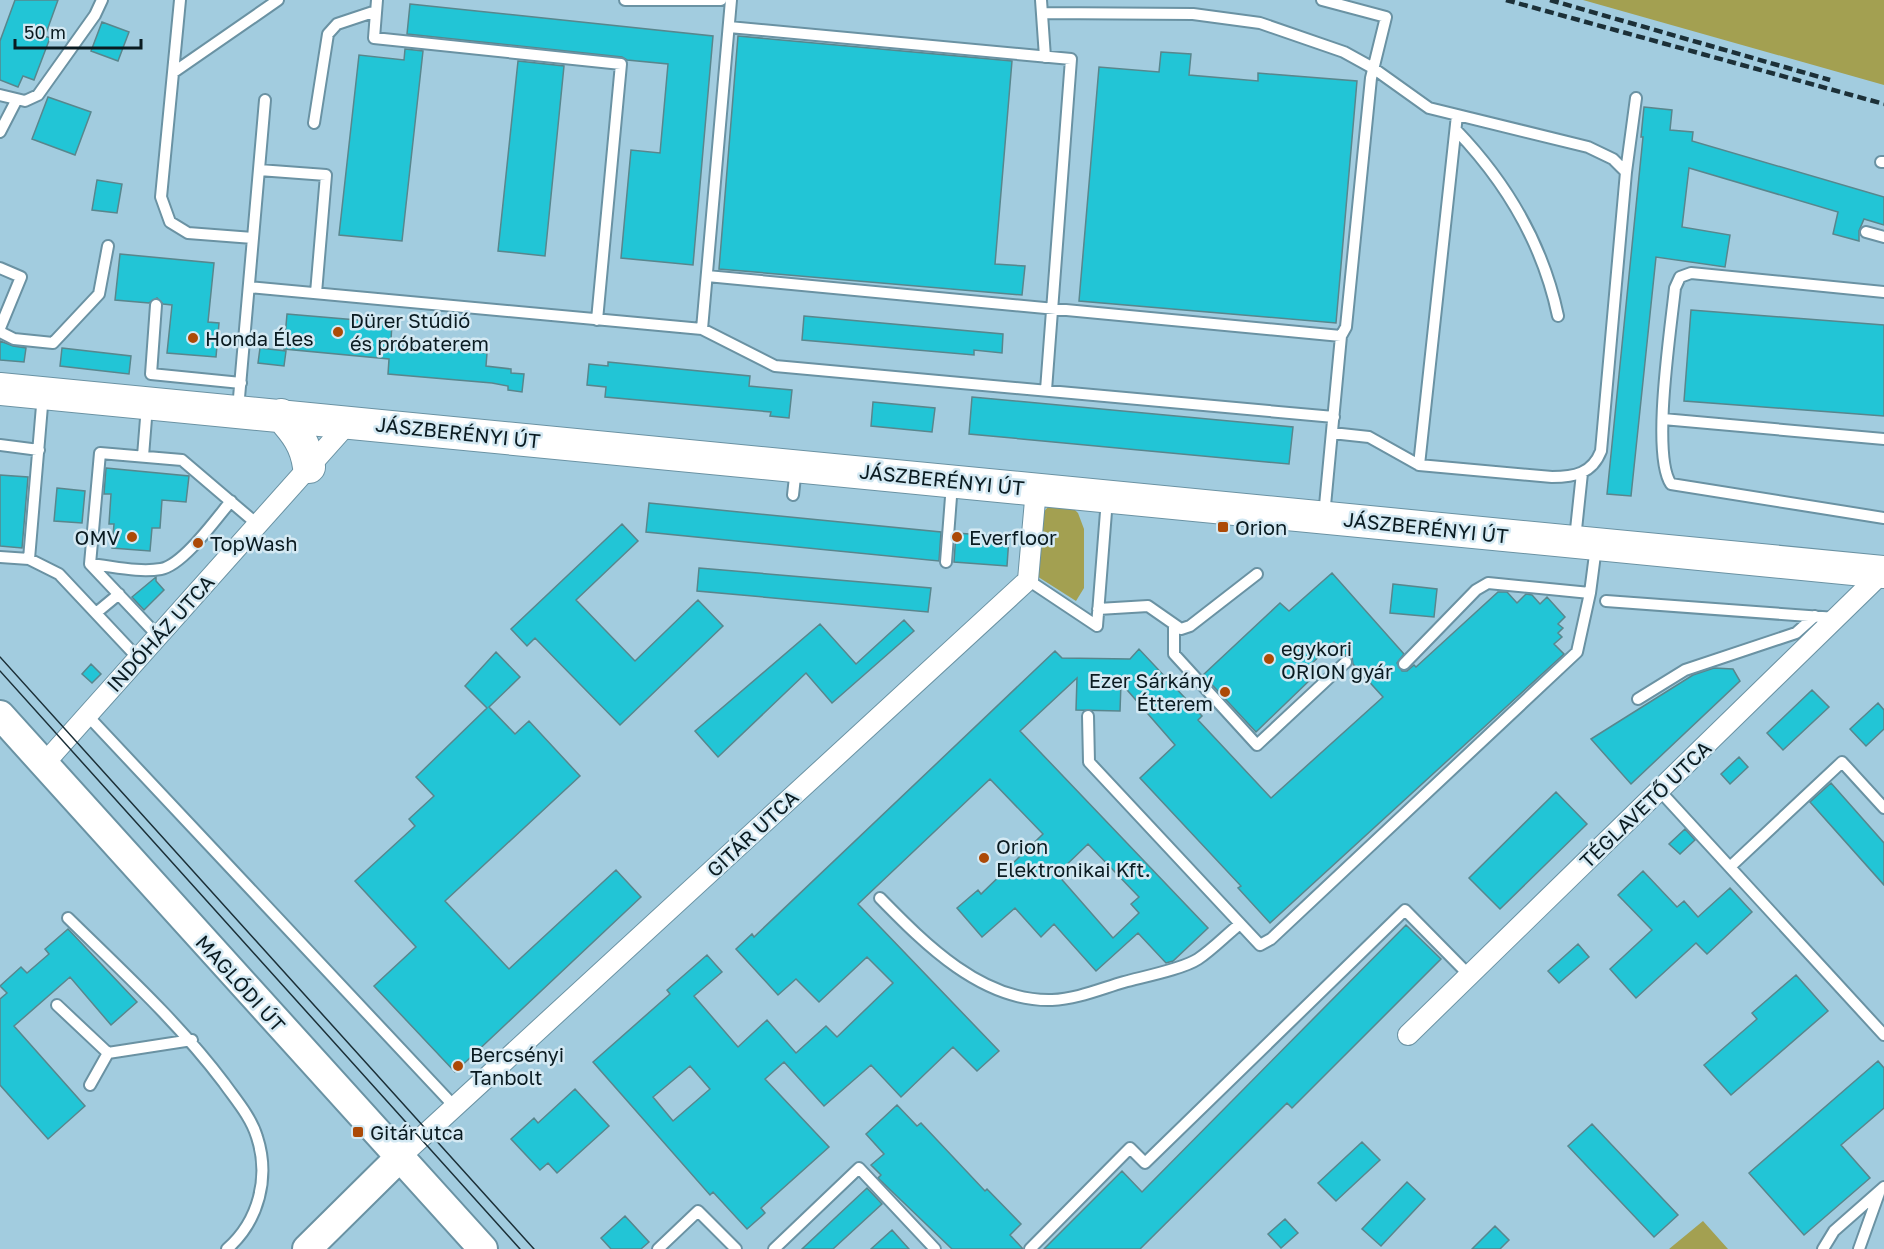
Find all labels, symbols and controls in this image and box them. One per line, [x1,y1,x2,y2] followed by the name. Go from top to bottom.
[15,12,141,50] scale bar
[24,21,66,43] text: 50 m
[350,308,489,355] place label: Dürer Stúdió és próbaterem
[331,325,345,339] marker: Dürer Stúdió és próbaterem
[205,326,314,350] place label: Honda Éles
[186,331,200,345] marker: Honda Éles
[374,411,542,453] street label: JÁSZBERÉNYI ÚT
[858,458,1026,500] street label: JÁSZBERÉNYI ÚT
[1342,506,1510,548] street label: JÁSZBERÉNYI ÚT
[1235,515,1287,539] place label: Orion
[1216,520,1230,534] marker: Orion
[75,525,120,549] place label: OMV
[969,525,1057,549] place label: Everfloor
[125,530,139,544] marker: OMV
[950,530,964,544] marker: Everfloor
[210,531,298,555] place label: TopWash
[191,536,205,550] marker: TopWash
[101,570,219,696] street label: INDÓHÁZ UTCA
[1281,636,1393,683] place label: egykori ORION gyár
[1262,652,1276,666] marker: egykori ORION gyár
[1089,668,1213,715] place label: Ezer Sárkány Étterem
[1218,685,1232,699] marker: Ezer Sárkány Étterem
[1574,735,1716,873] street label: TÉGLAVETŐ UTCA
[701,785,803,881] street label: GITÁR UTCA
[996,834,1151,881] place label: Orion Elektronikai Kft.
[977,851,991,865] marker: Orion Elektronikai Kft.
[191,930,291,1036] street label: MAGLÓDI ÚT
[470,1042,564,1089] place label: Bercsényi Tanbolt
[451,1059,465,1073] marker: Bercsényi Tanbolt
[370,1120,464,1144] place label: Gitár utca
[351,1125,365,1139] marker: Gitár utca

